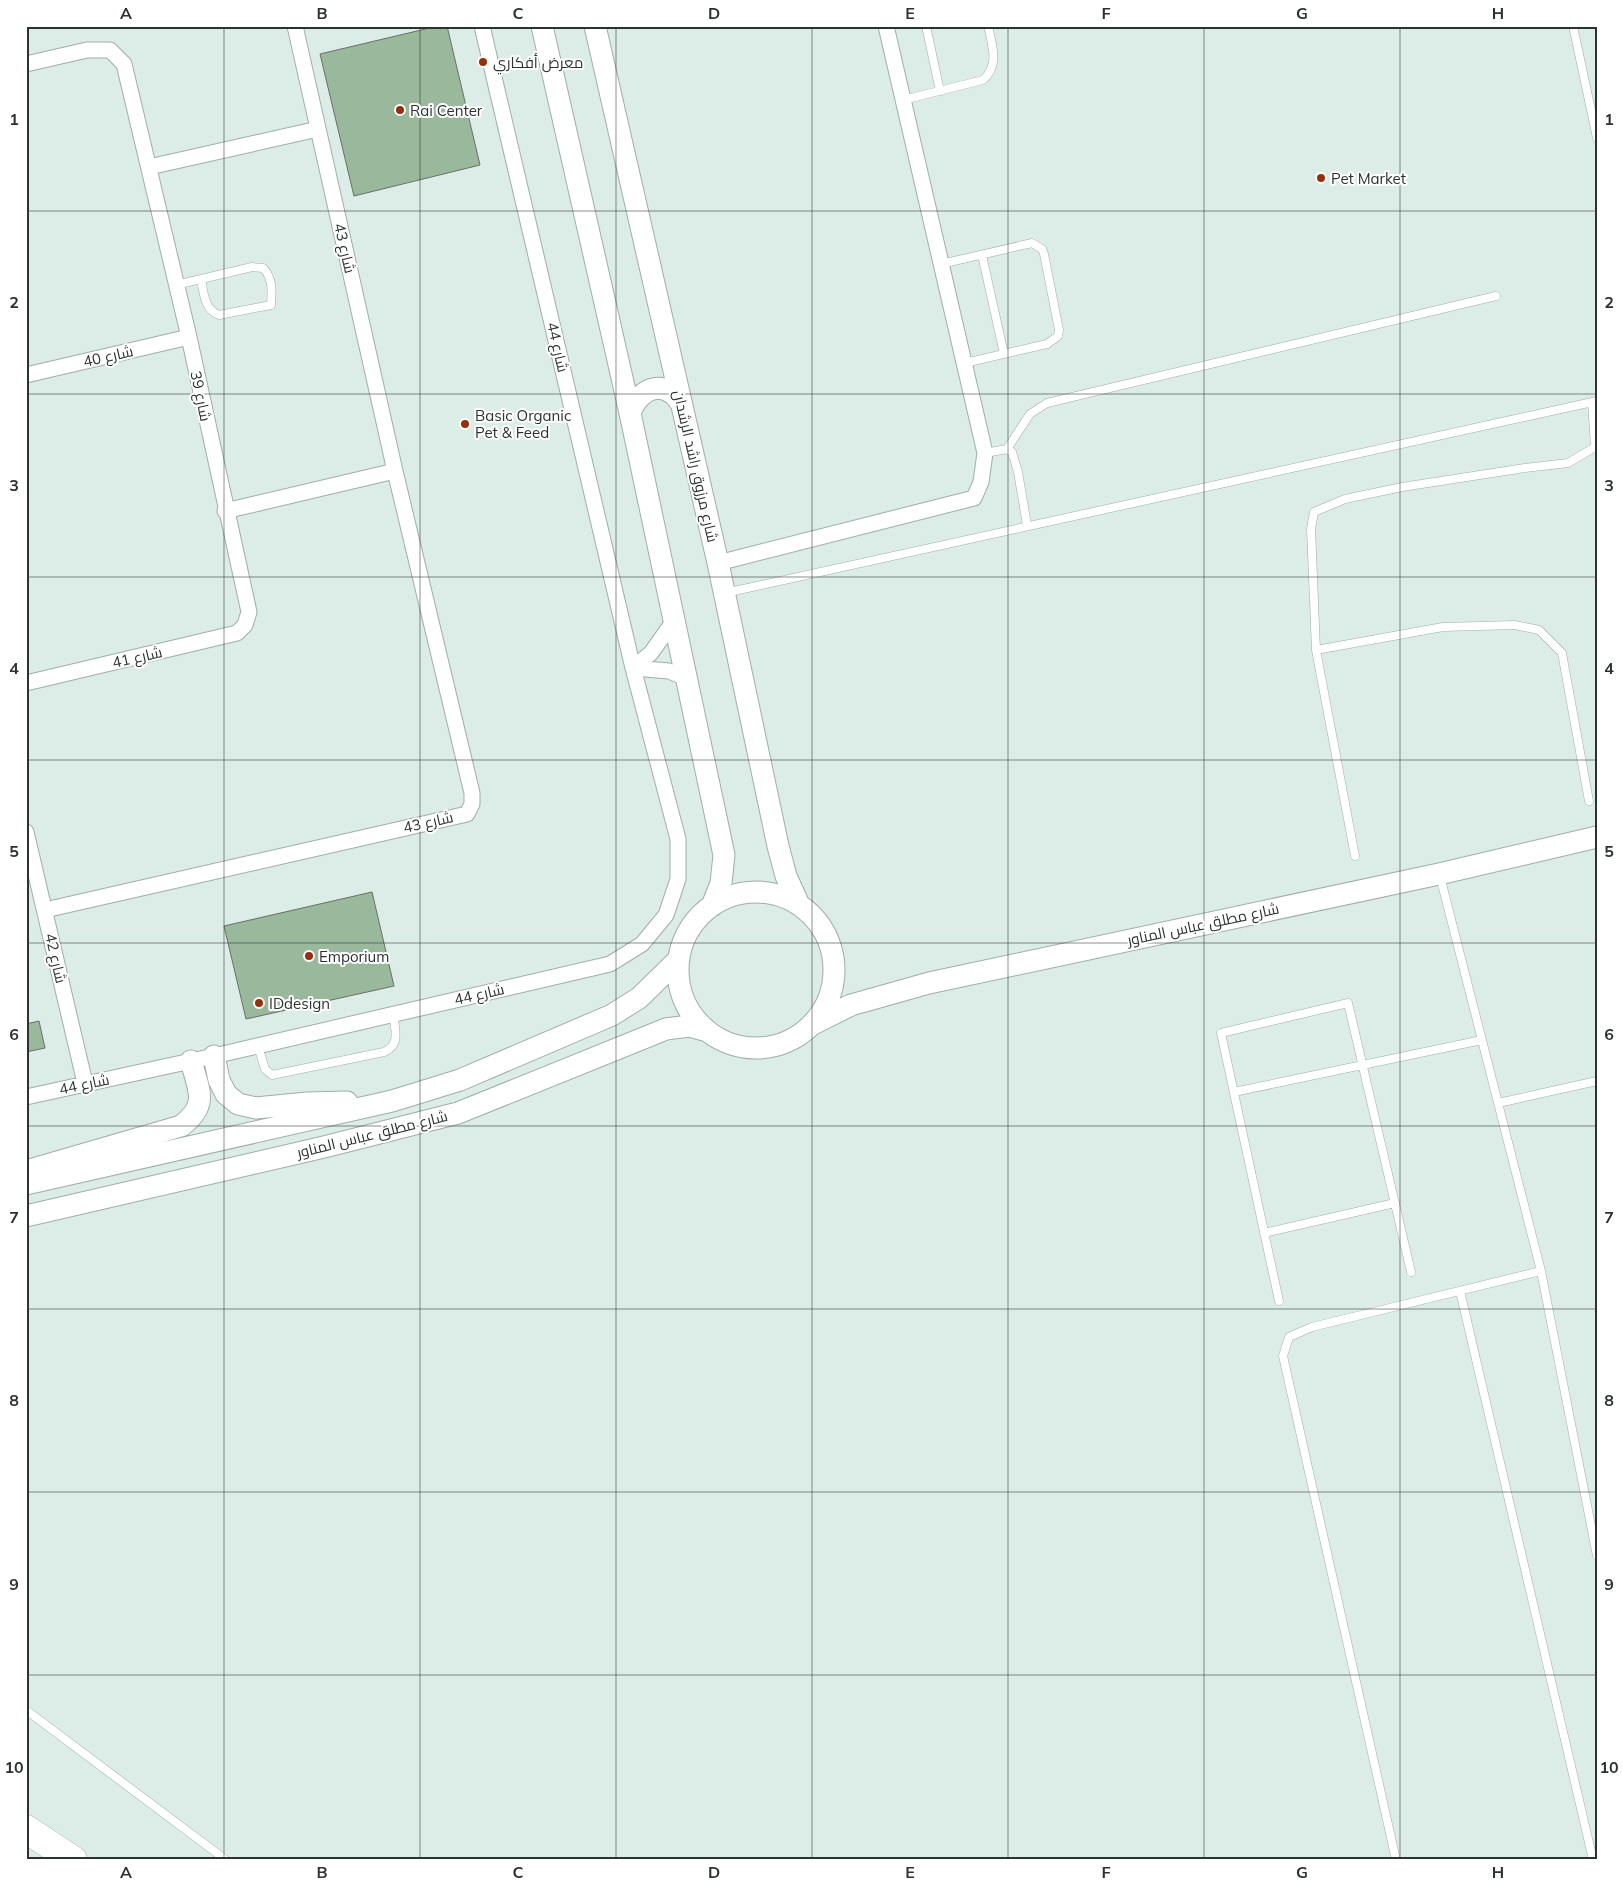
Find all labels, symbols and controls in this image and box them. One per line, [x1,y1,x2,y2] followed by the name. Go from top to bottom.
[120,3,132,23] text: A
[316,3,328,23] text: B
[513,3,524,23] text: C
[708,3,720,23] text: D
[905,3,915,23] text: E
[1101,3,1111,23] text: F
[1296,3,1308,23] text: G
[1492,3,1504,23] text: H
[493,53,583,75] place label: معرض أفكاري
[477,56,489,68] marker: معرض أفكاري
[410,101,483,120] place label: Rai Center
[394,104,406,116] marker: Rai Center
[9,109,19,129] text: 1
[1604,109,1614,129] text: 1
[1331,169,1406,188] place label: Pet Market
[1315,172,1327,184] marker: Pet Market
[328,221,360,275] street label: شارع 43
[9,292,19,312] text: 2
[1604,292,1614,312] text: 2
[541,320,573,374] street label: شارع 44
[81,341,135,373] street label: شارع 40
[184,369,216,423] street label: شارع 39
[667,388,723,544] street label: شارع مرزوق راشد الرشدان
[475,406,571,442] place label: Basic Organic Pet & Feed
[459,418,471,430] marker: Basic Organic Pet & Feed
[9,475,19,495] text: 3
[1604,475,1614,495] text: 3
[110,642,164,674] street label: شارع 41
[9,658,19,678] text: 4
[1604,658,1614,678] text: 4
[401,807,455,839] street label: شارع 43
[9,841,19,861] text: 5
[1604,841,1614,861] text: 5
[1124,899,1281,952] street label: شارع مطلق عباس المناور
[39,931,71,985] street label: شارع 42
[319,947,389,966] place label: Emporium
[303,950,315,962] marker: Emporium
[452,979,506,1011] street label: شارع 44
[269,994,330,1013] place label: IDdesign
[253,997,265,1009] marker: IDdesign
[9,1024,19,1044] text: 6
[1604,1024,1614,1044] text: 6
[57,1069,111,1101] street label: شارع 44
[294,1106,450,1164] street label: شارع مطلق عباس المناور
[9,1207,19,1227] text: 7
[1604,1207,1614,1227] text: 7
[9,1390,19,1410] text: 8
[1604,1390,1614,1410] text: 8
[9,1574,19,1594] text: 9
[1604,1574,1614,1594] text: 9
[4,1757,24,1777] text: 10
[1599,1757,1619,1777] text: 10
[120,1862,132,1882] text: A
[316,1862,328,1882] text: B
[513,1862,524,1882] text: C
[708,1862,720,1882] text: D
[905,1862,915,1882] text: E
[1101,1862,1111,1882] text: F
[1296,1862,1308,1882] text: G
[1492,1862,1504,1882] text: H

